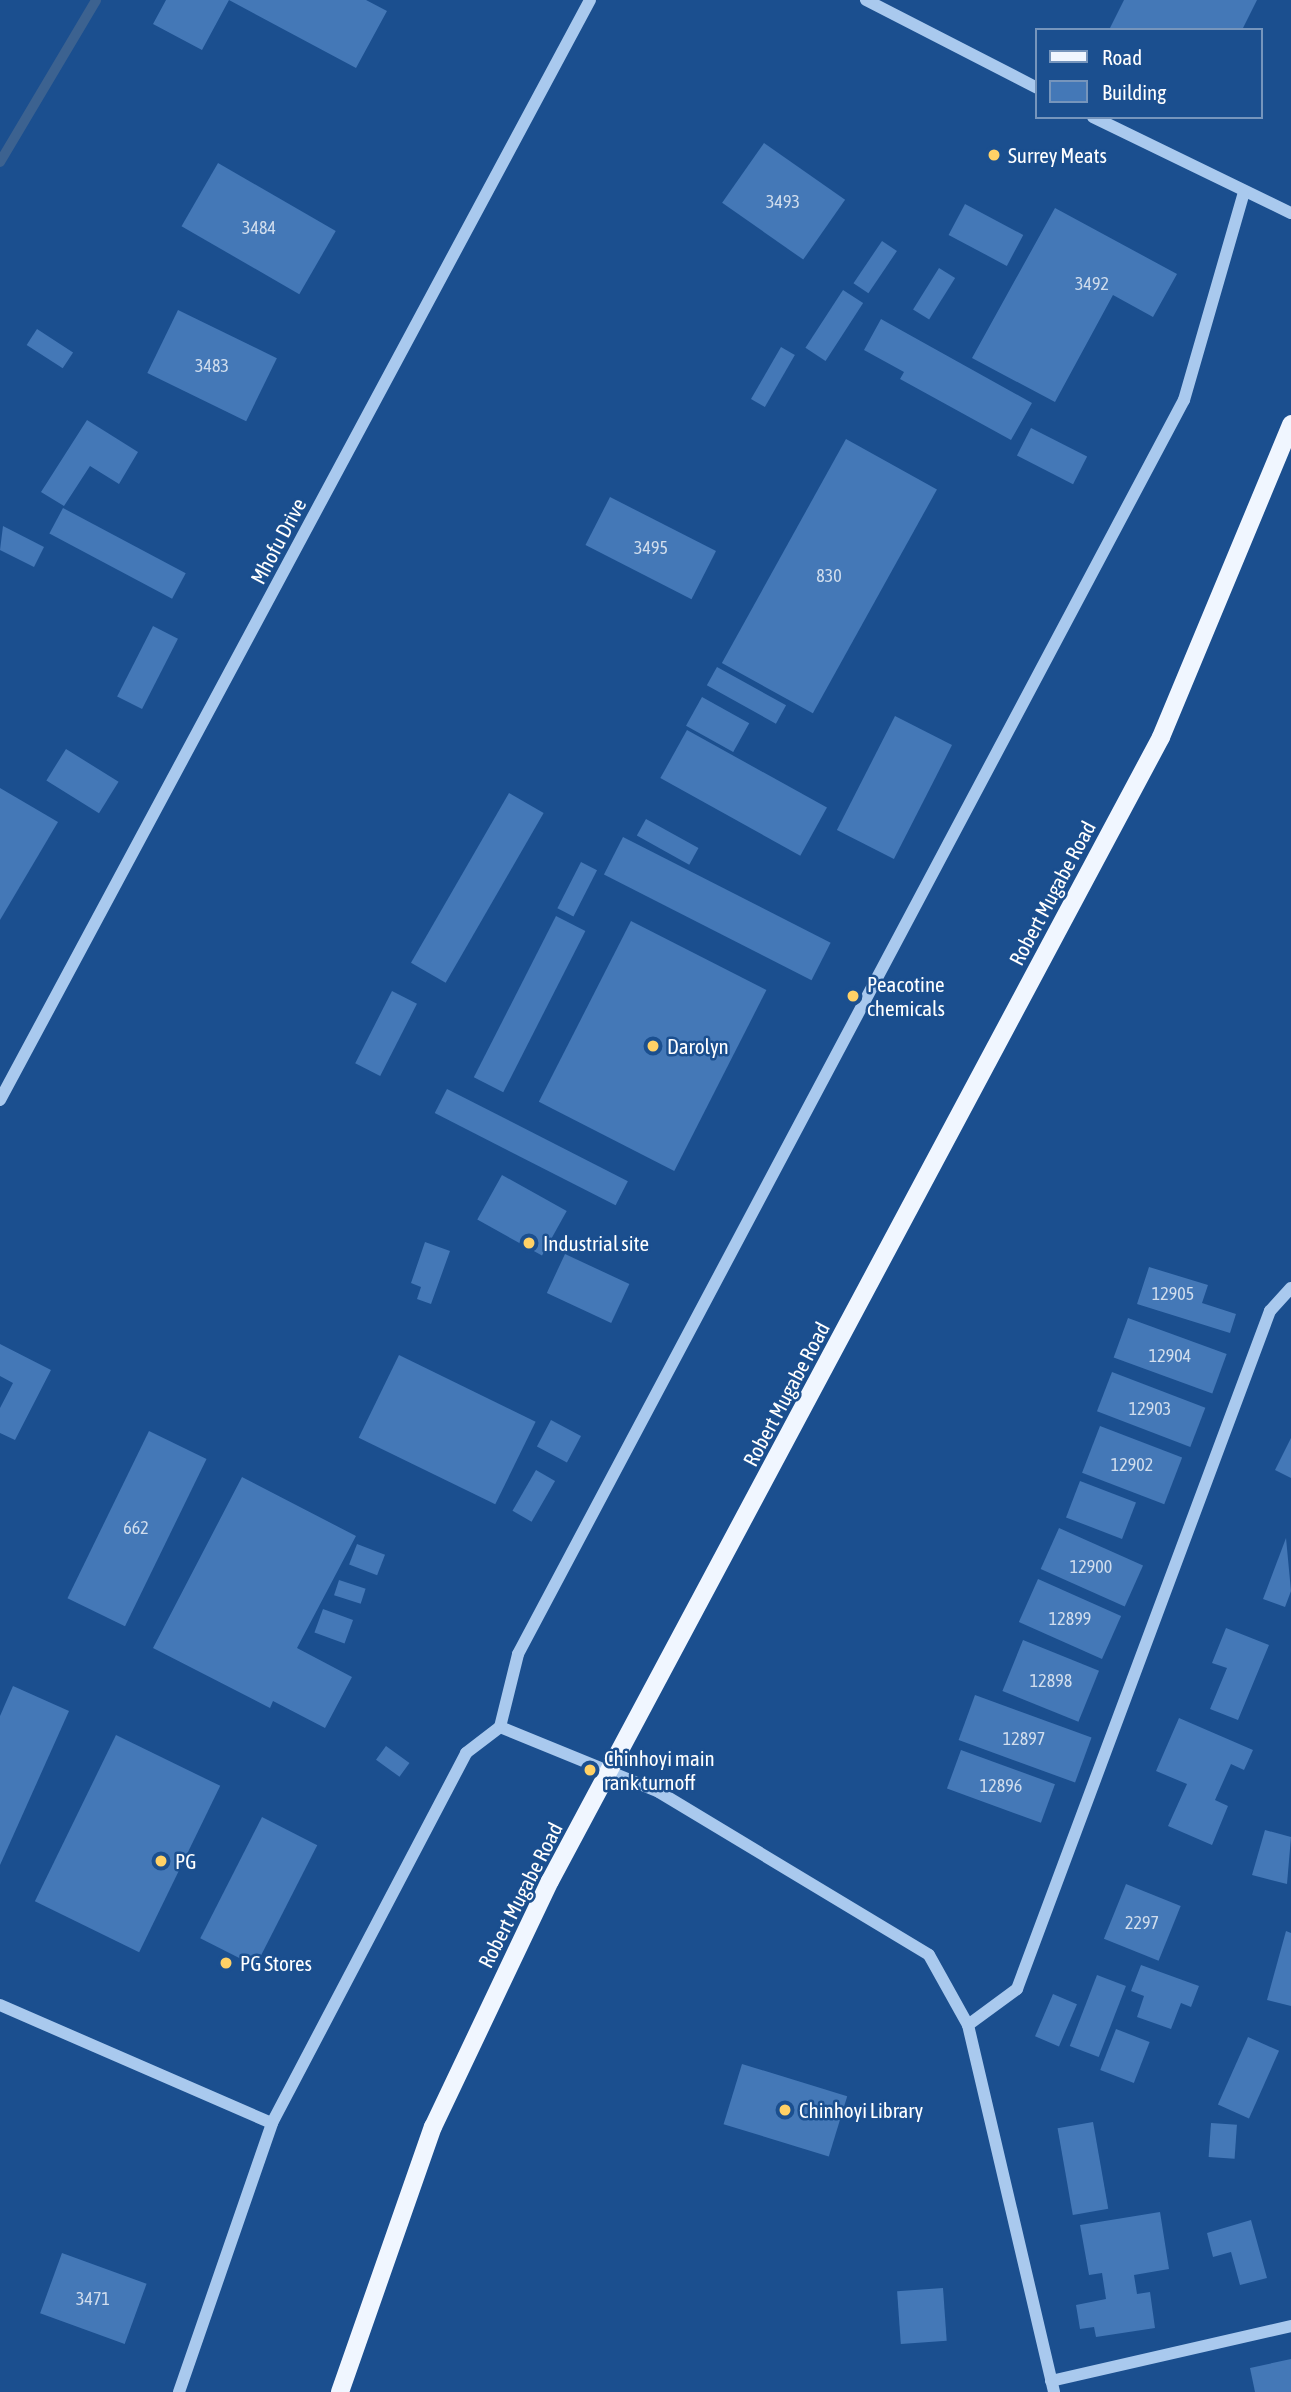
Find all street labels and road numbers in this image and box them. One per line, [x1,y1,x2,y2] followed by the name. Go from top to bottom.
[245,494,311,588] street label: Mhofu Drive
[1003,817,1101,969] street label: Robert Mugabe Road
[737,1318,835,1470] street label: Robert Mugabe Road
[472,1818,568,1972] street label: Robert Mugabe Road

